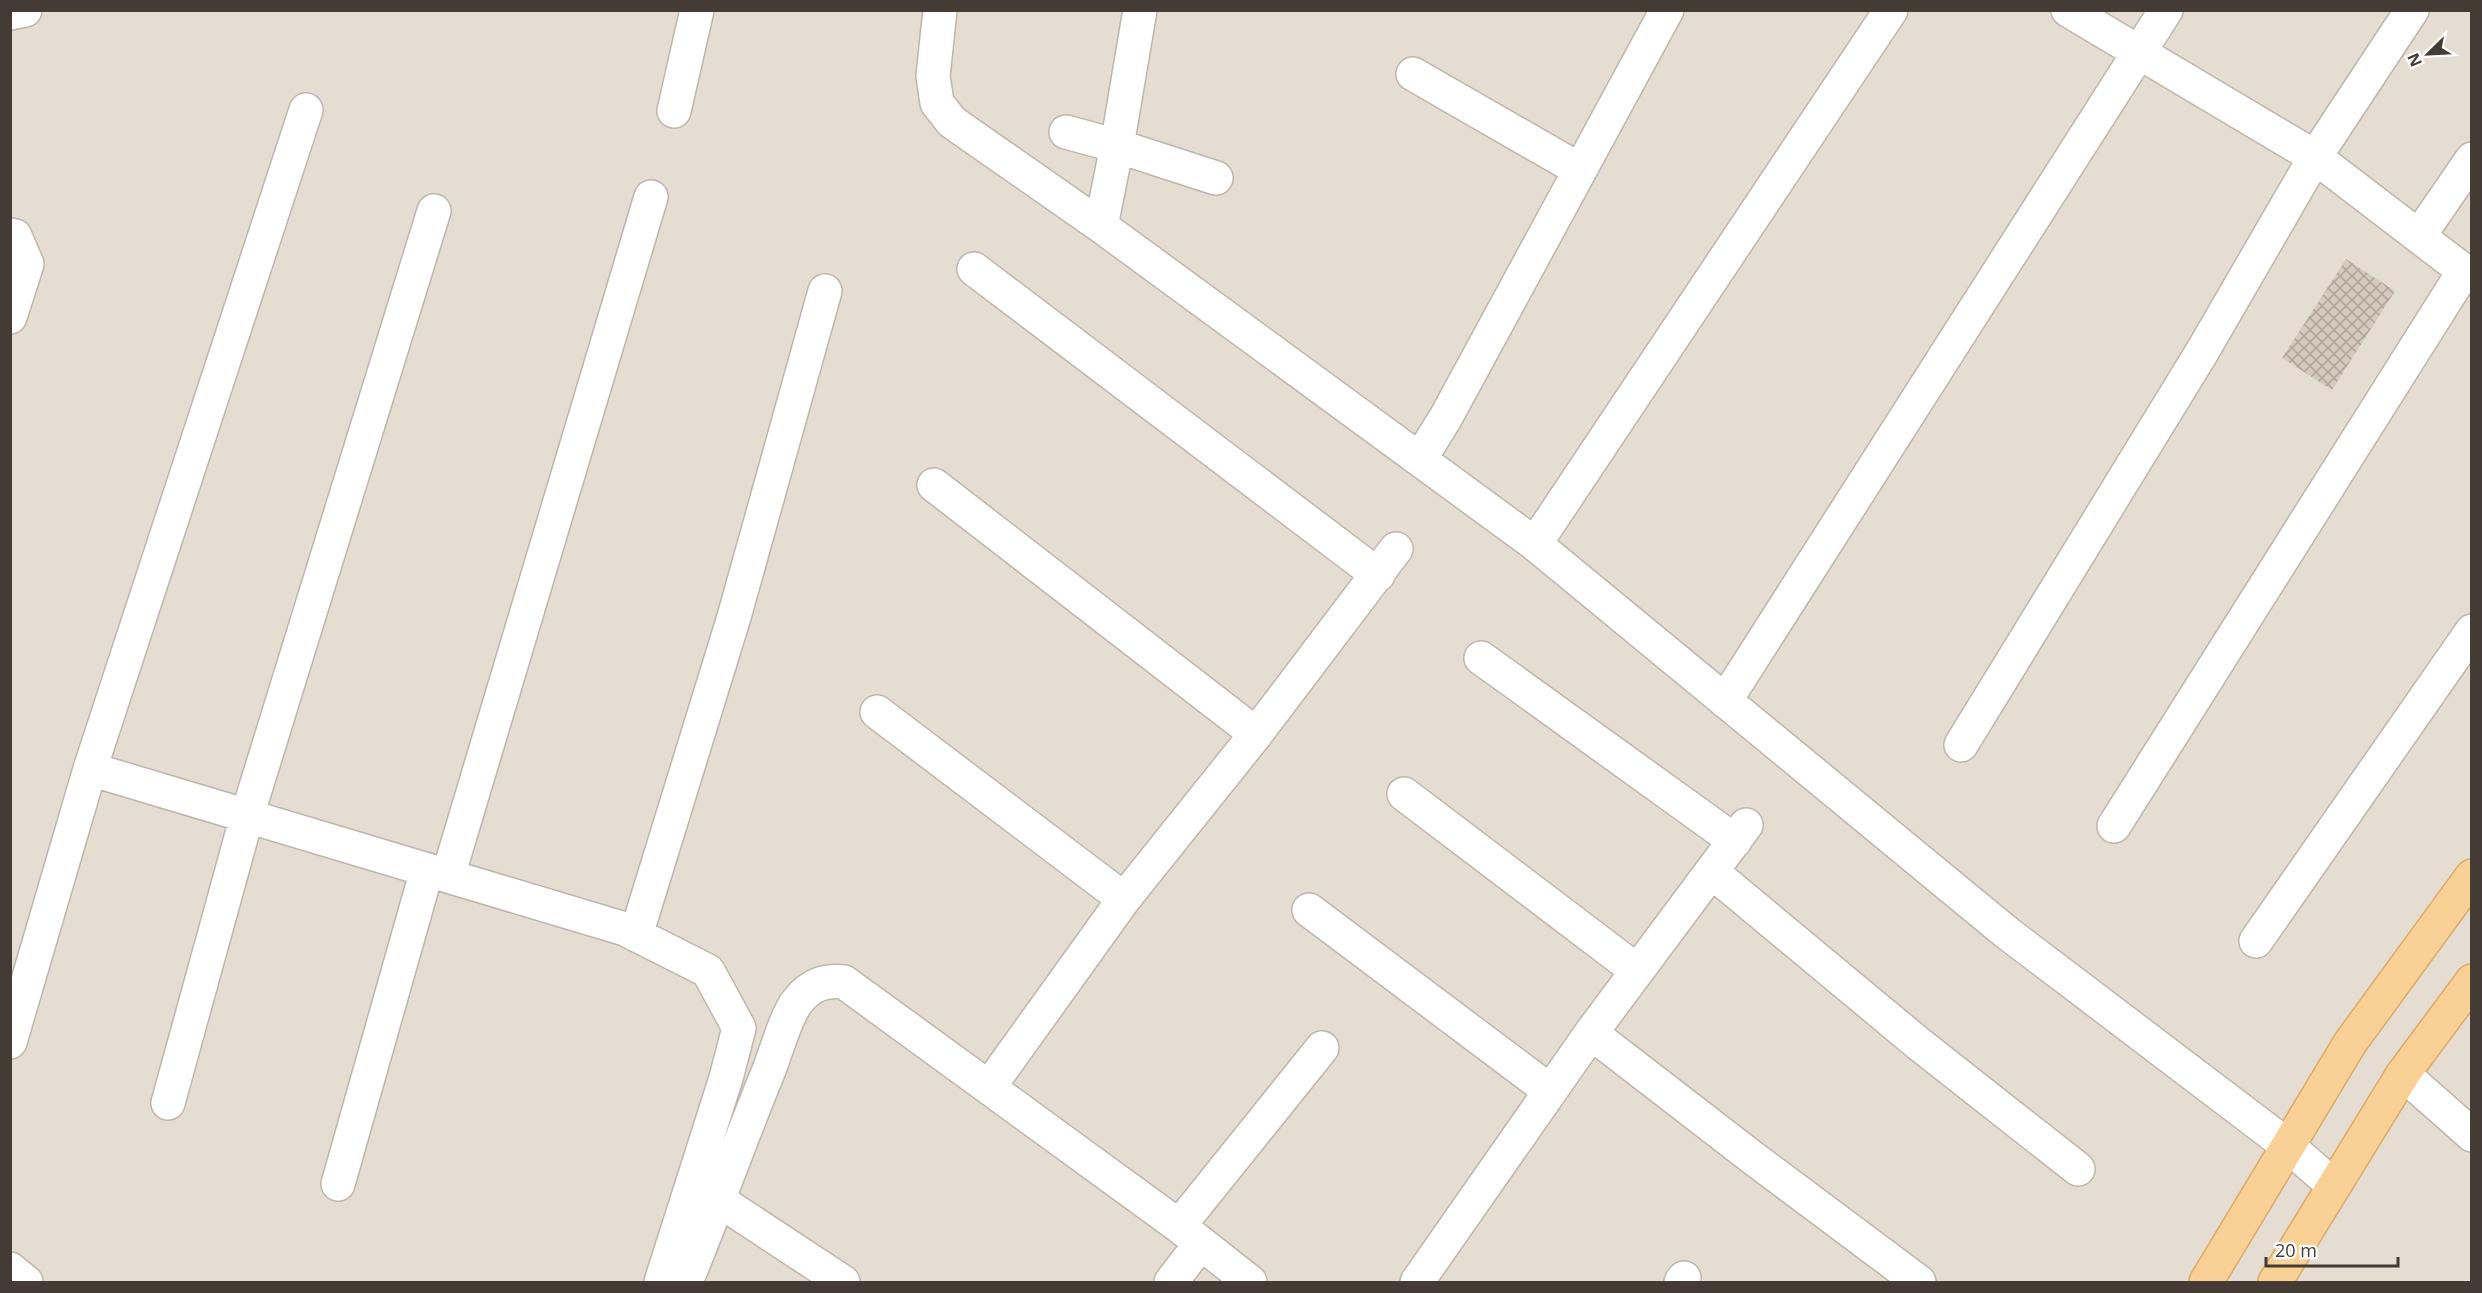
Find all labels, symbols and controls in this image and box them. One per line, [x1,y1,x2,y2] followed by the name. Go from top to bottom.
[2398,24,2458,84] north arrow
[2402,50,2427,71] text: N
[2266,1230,2398,1268] scale bar
[2275,1238,2317,1262] text: 20 m

